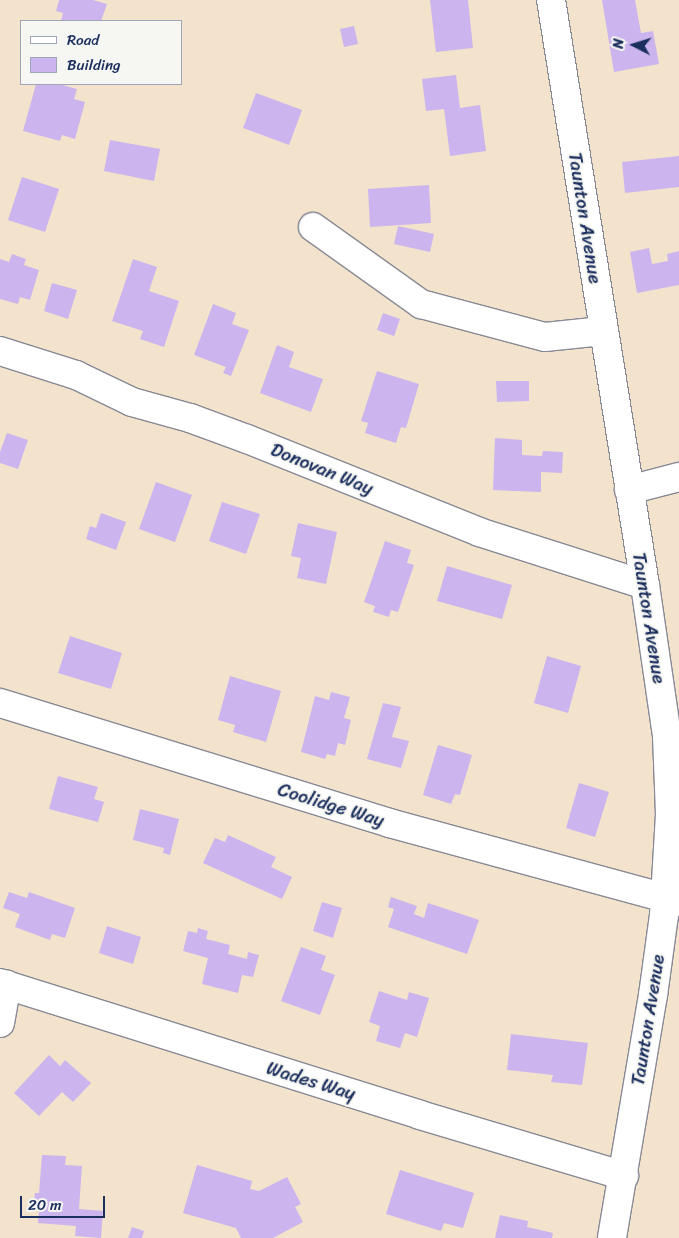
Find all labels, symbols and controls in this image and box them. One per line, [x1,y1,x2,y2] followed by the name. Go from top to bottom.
[20,20,182,85] legend
[609,20,659,70] north arrow
[67,27,99,53] text: Road
[606,38,631,50] text: N
[67,52,121,78] text: Building
[563,151,607,285] street label: Taunton Avenue
[267,438,377,500] street label: Donovan Way
[627,551,671,685] street label: Taunton Avenue
[275,778,387,832] street label: Coolidge Way
[626,953,670,1087] street label: Taunton Avenue
[264,1057,358,1105] street label: Wades Way
[22,1186,108,1218] scale bar
[28,1192,62,1218] text: 20 m

